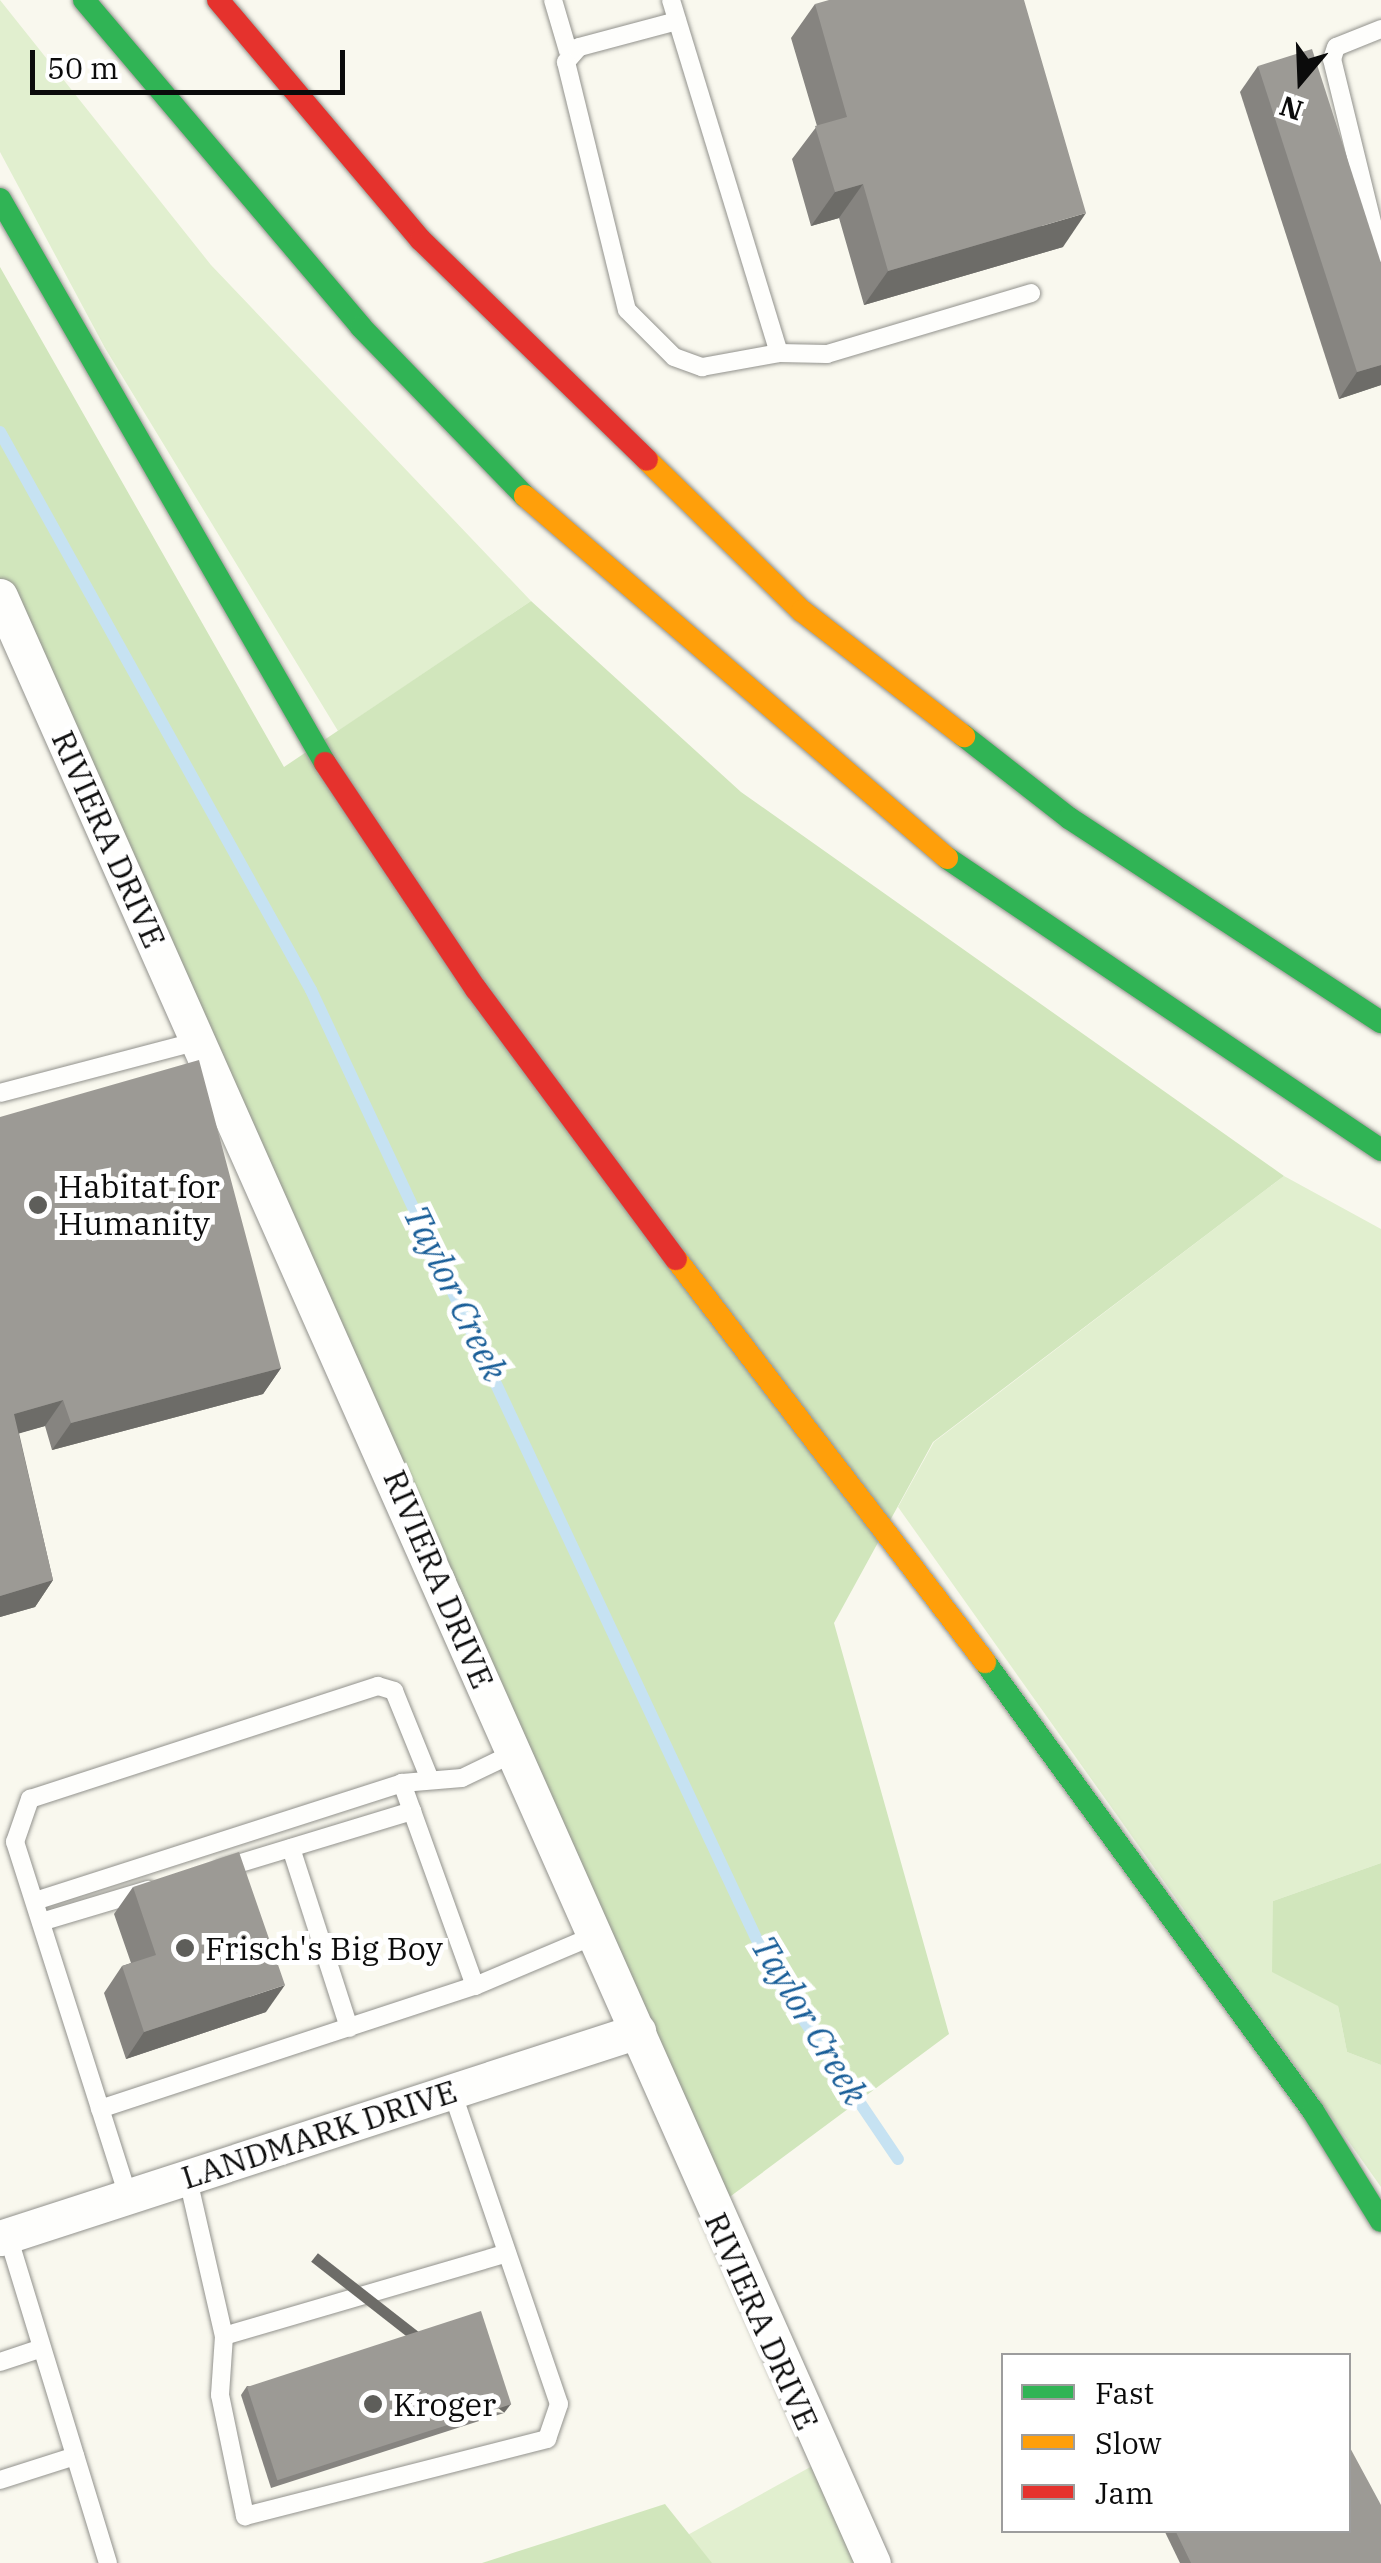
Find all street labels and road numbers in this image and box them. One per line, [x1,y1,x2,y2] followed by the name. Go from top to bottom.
[44,725,174,953] street label: RIVIERA DRIVE
[376,1464,502,1694] street label: RIVIERA DRIVE
[177,2071,461,2197] street label: LANDMARK DRIVE
[697,2207,827,2435] street label: RIVIERA DRIVE

